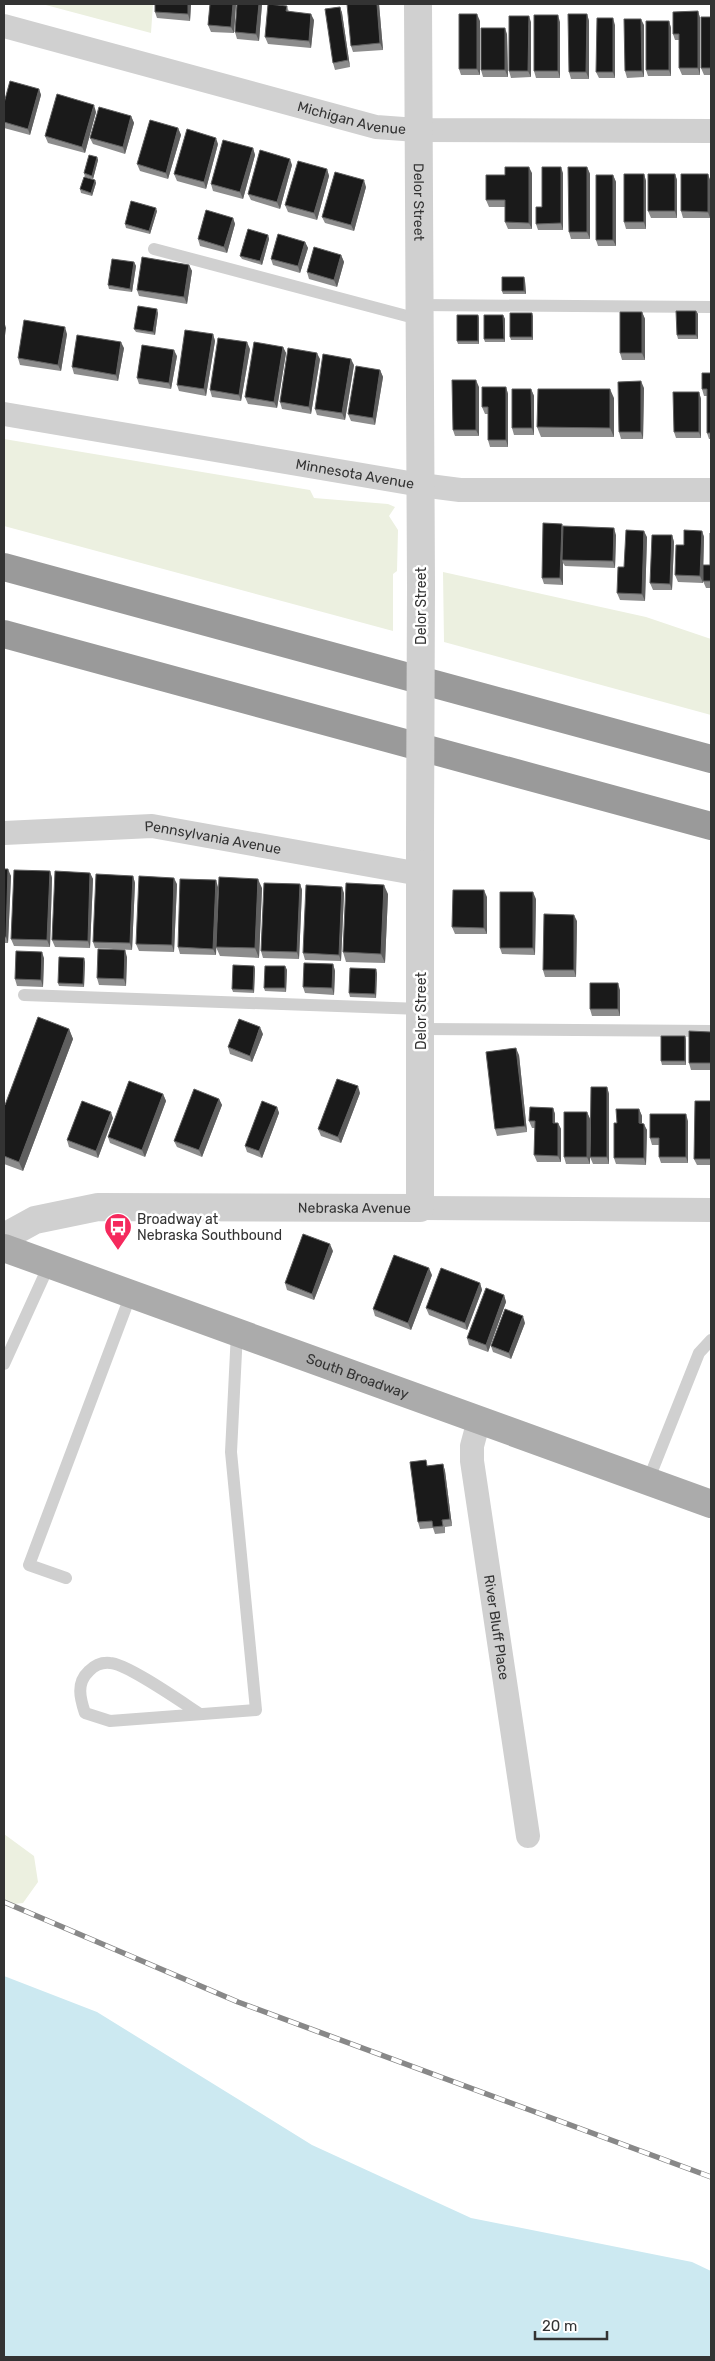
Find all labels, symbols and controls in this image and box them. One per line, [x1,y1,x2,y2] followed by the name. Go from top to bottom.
[296,98,407,138] street label: Michigan Avenue
[410,163,428,242] street label: Delor Street
[294,455,416,492] street label: Minnesota Avenue
[413,567,430,645] street label: Delor Street
[144,817,283,858] street label: Pennsylvania Avenue
[413,972,430,1050] street label: Delor Street
[298,1199,411,1216] street label: Nebraska Avenue
[137,1211,282,1244] place label: Broadway at Nebraska Southbound
[103,1212,133,1251] bus stop icon: Broadway at Nebraska Southbound
[304,1350,411,1402] street label: South Broadway
[481,1574,513,1681] street label: River Bluff Place
[535,2308,608,2340] scale bar
[542,2317,577,2335] text: 20 m

